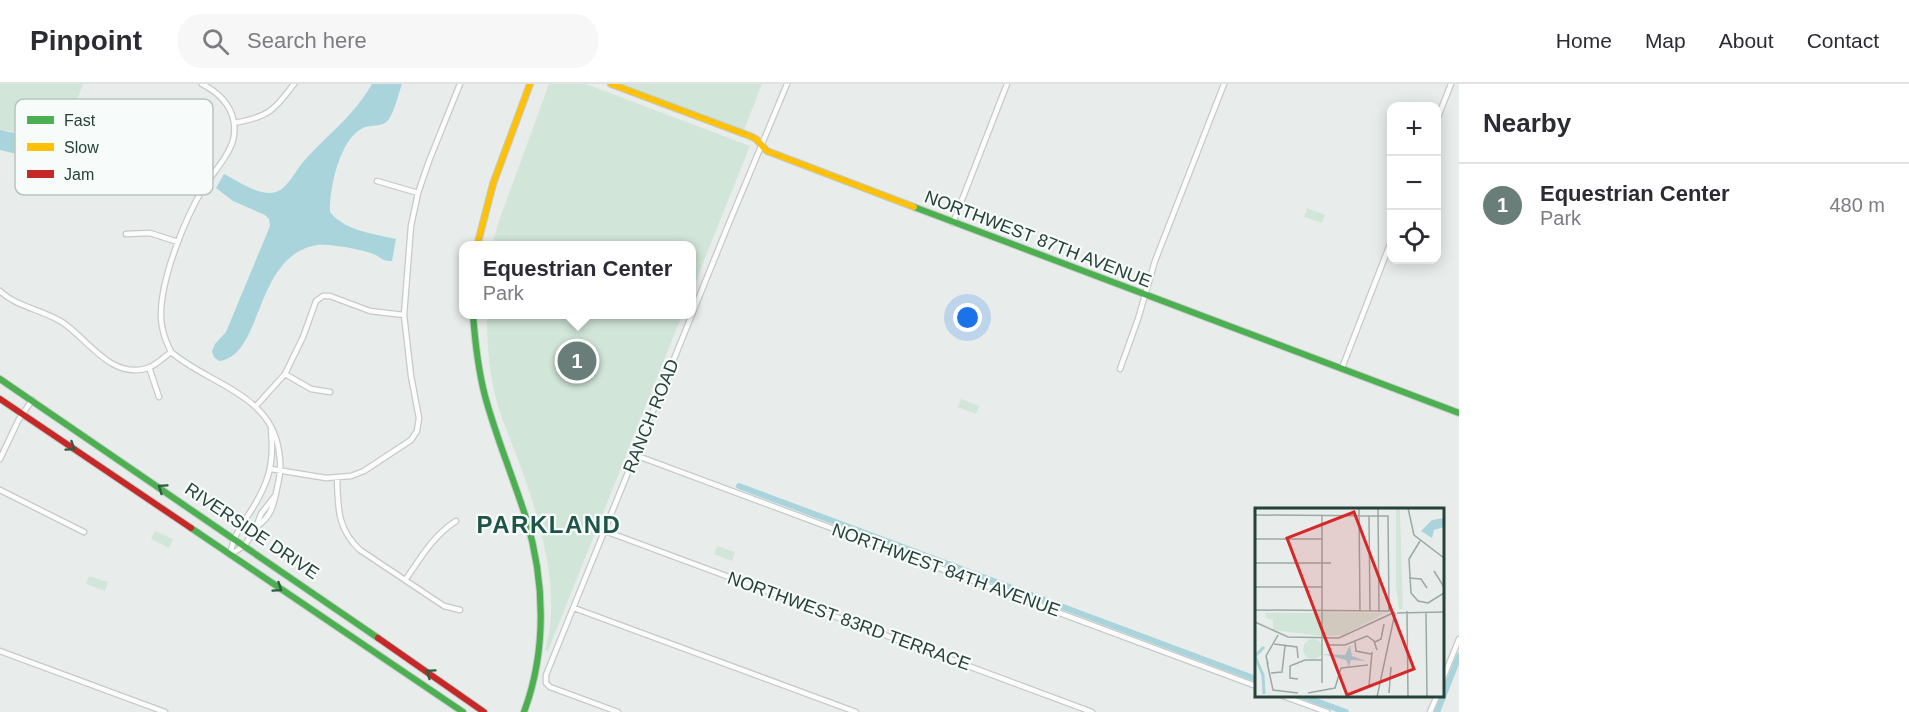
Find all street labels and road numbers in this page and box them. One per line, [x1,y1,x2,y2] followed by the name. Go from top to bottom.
[922,186,1154,292] street label: NORTHWEST 87TH AVENUE
[619,356,683,476] street label: RANCH ROAD
[181,479,323,583] street label: RIVERSIDE DRIVE
[829,519,1063,621] street label: NORTHWEST 84TH AVENUE
[725,568,973,674] street label: NORTHWEST 83RD TERRACE

